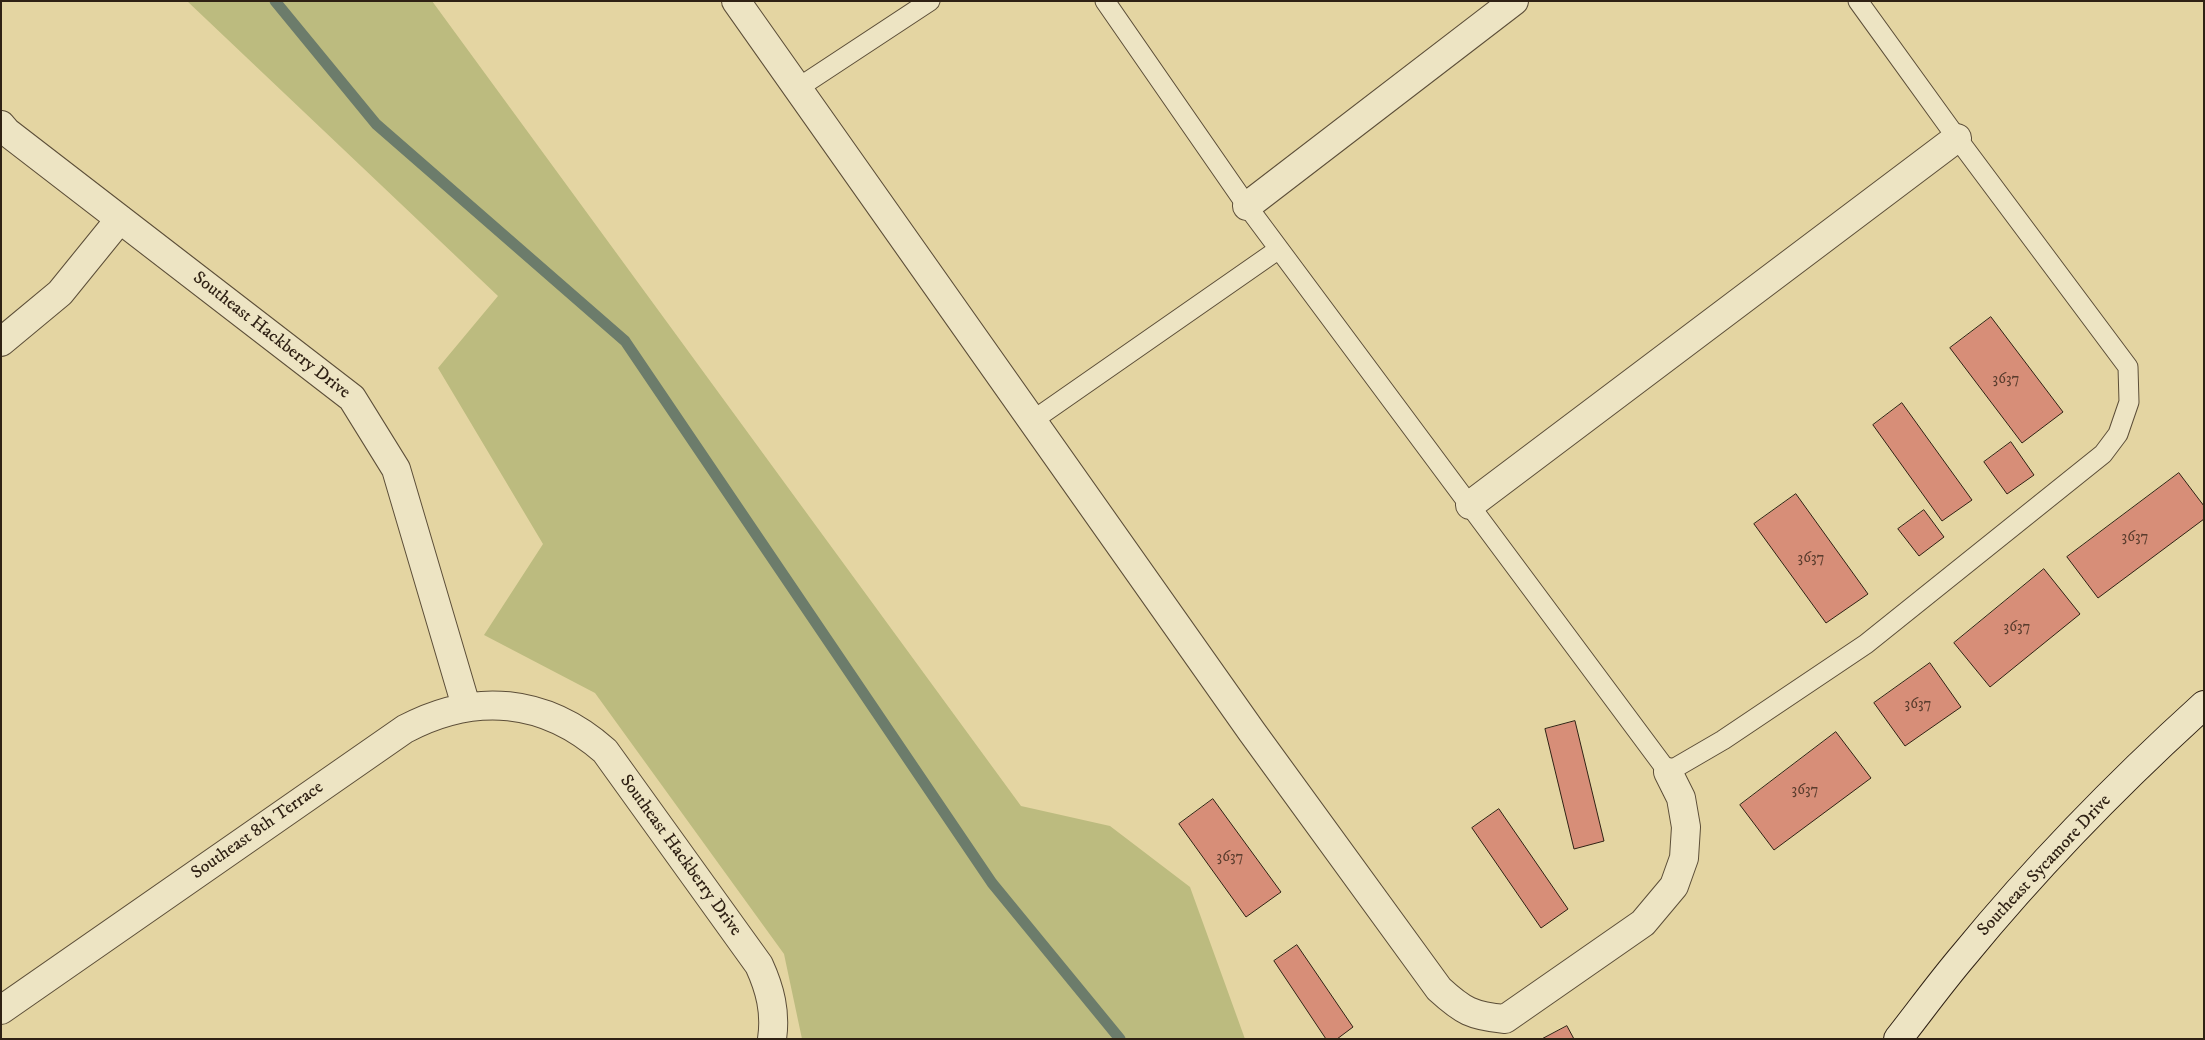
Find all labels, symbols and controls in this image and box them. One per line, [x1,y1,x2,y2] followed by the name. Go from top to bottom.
[188,268,354,404] street label: Southeast Hackberry Drive
[1993,371,2019,389] house number: 3637
[2122,529,2148,547] house number: 3637
[1798,550,1824,568] house number: 3637
[2004,619,2030,637] house number: 3637
[1905,696,1931,714] house number: 3637
[614,771,746,941] street label: Southeast Hackberry Drive
[188,777,328,885] street label: Southeast 8th Terrace
[1792,782,1818,800] house number: 3637
[1974,791,2116,941] street label: Southeast Sycamore Drive
[1217,849,1243,867] house number: 3637

